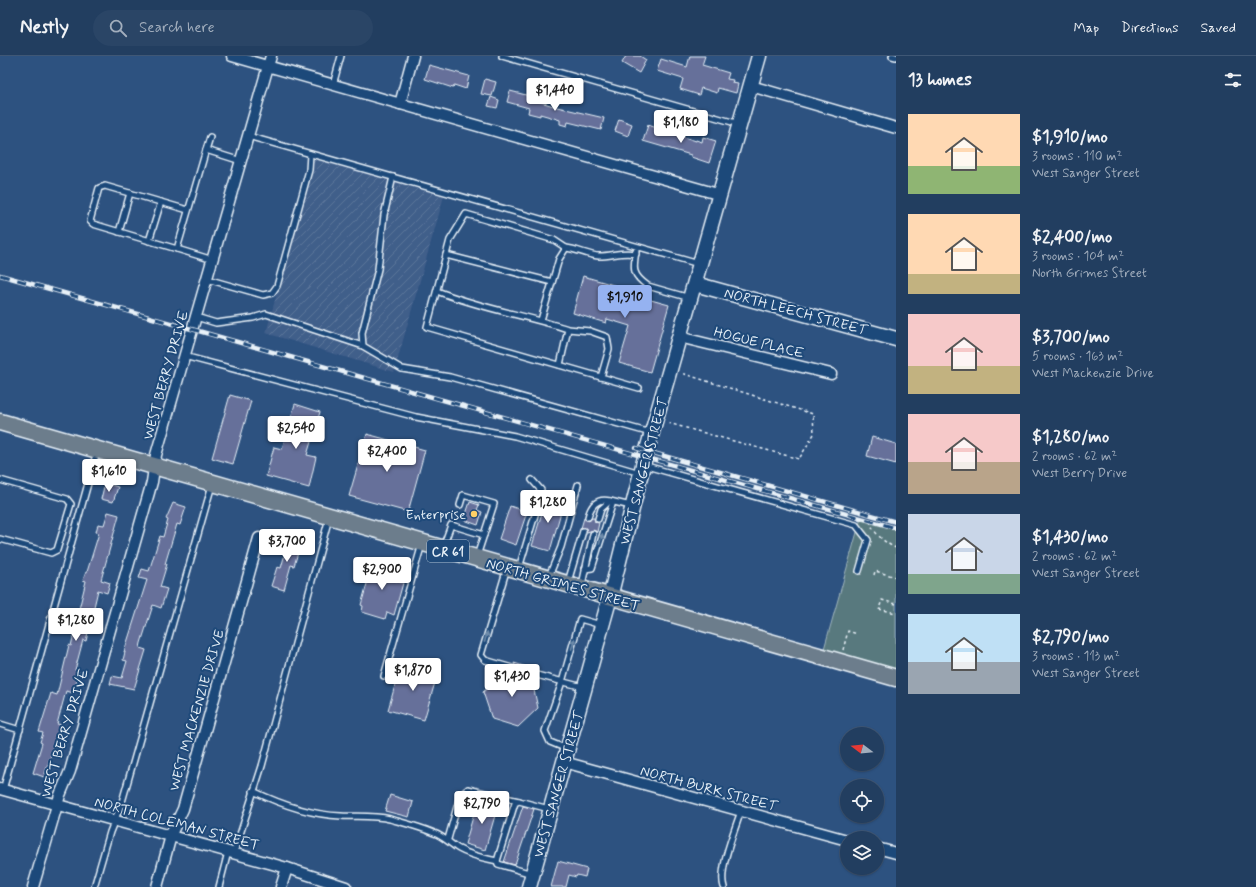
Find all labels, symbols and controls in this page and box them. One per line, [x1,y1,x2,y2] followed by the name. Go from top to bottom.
[93,10,373,46] search box
[20,15,69,40] text: Nestly
[107,17,129,39] icon: search
[139,18,215,38] text: Search here
[1073,19,1099,37] text: Map
[1121,19,1179,37] text: Directions
[1201,19,1236,37] text: Saved
[908,69,972,91] text: 13 homes
[1222,69,1244,91] icon: filters
[522,78,588,112] pin: $1,440
[535,82,575,99] text: $1,440
[648,110,714,144] pin: $1,180
[663,114,699,131] text: $1,180
[1032,126,1108,148] text: $1,910/mo
[940,130,988,178] icon: home
[1032,148,1122,165] text: 3 rooms · 110 m²
[1032,165,1140,182] text: West Sanger Street
[1032,226,1112,248] text: $2,400/mo
[940,230,988,278] icon: home
[1032,248,1124,265] text: 3 rooms · 104 m²
[1032,265,1147,282] text: North Grimes Street
[722,284,870,340] street label: NORTH LEECH STREET
[592,285,658,319] pin: $1,910
[607,289,643,306] text: $1,910
[139,308,193,442] street label: WEST BERRY DRIVE
[712,323,806,363] street label: HOGUE PLACE
[1032,326,1110,348] text: $3,700/mo
[940,330,988,378] icon: home
[1032,348,1123,365] text: 5 rooms · 163 m²
[1032,365,1154,382] text: West Mackenzie Drive
[616,395,672,547] street label: WEST SANGER STREET
[263,416,329,450] pin: $2,540
[277,420,315,437] text: $2,540
[1032,426,1109,448] text: $1,280/mo
[940,430,988,478] icon: home
[354,439,420,473] pin: $2,400
[367,443,407,460] text: $2,400
[1032,448,1117,465] text: 2 rooms · 62 m²
[76,459,142,493] pin: $1,610
[91,463,127,480] text: $1,610
[1032,465,1127,482] text: West Berry Drive
[515,490,581,524] pin: $1,280
[529,494,567,511] text: $1,280
[406,506,466,524] place label: Enterprise
[469,509,479,519] marker: Enterprise
[1032,526,1108,548] text: $1,430/mo
[254,529,320,563] pin: $3,700
[940,530,988,578] icon: home
[598,532,604,544] one-way arrow
[268,533,306,550] text: $3,700
[427,540,469,562] road number: CR 61
[1032,548,1117,565] text: 2 rooms · 62 m²
[484,554,641,615] street label: NORTH GRIMES STREET
[349,557,415,591] pin: $2,900
[362,561,402,578] text: $2,900
[1032,565,1140,582] text: West Sanger Street
[43,608,109,642] pin: $1,280
[57,612,95,629] text: $1,280
[1032,626,1109,648] text: $2,790/mo
[165,627,229,793] street label: WEST MACKENZIE DRIVE
[940,630,988,678] icon: home
[483,631,489,643] one-way arrow
[570,638,576,650] one-way arrow
[1032,648,1120,665] text: 3 rooms · 113 m²
[380,658,446,692] pin: $1,870
[394,662,432,679] text: $1,870
[479,664,545,698] pin: $1,430
[1032,665,1140,682] text: West Sanger Street
[37,667,93,800] street label: WEST BERRY DRIVE
[494,668,530,685] text: $1,430
[529,709,589,860] street label: WEST SANGER STREET
[840,727,884,771] north arrow
[840,727,884,875] map controls
[638,762,780,816] street label: NORTH BURK STREET
[840,779,884,823] button: locate
[449,791,515,825] pin: $2,790
[92,793,261,855] street label: NORTH COLEMAN STREET
[463,795,501,812] text: $2,790
[840,831,884,875] button: layers

